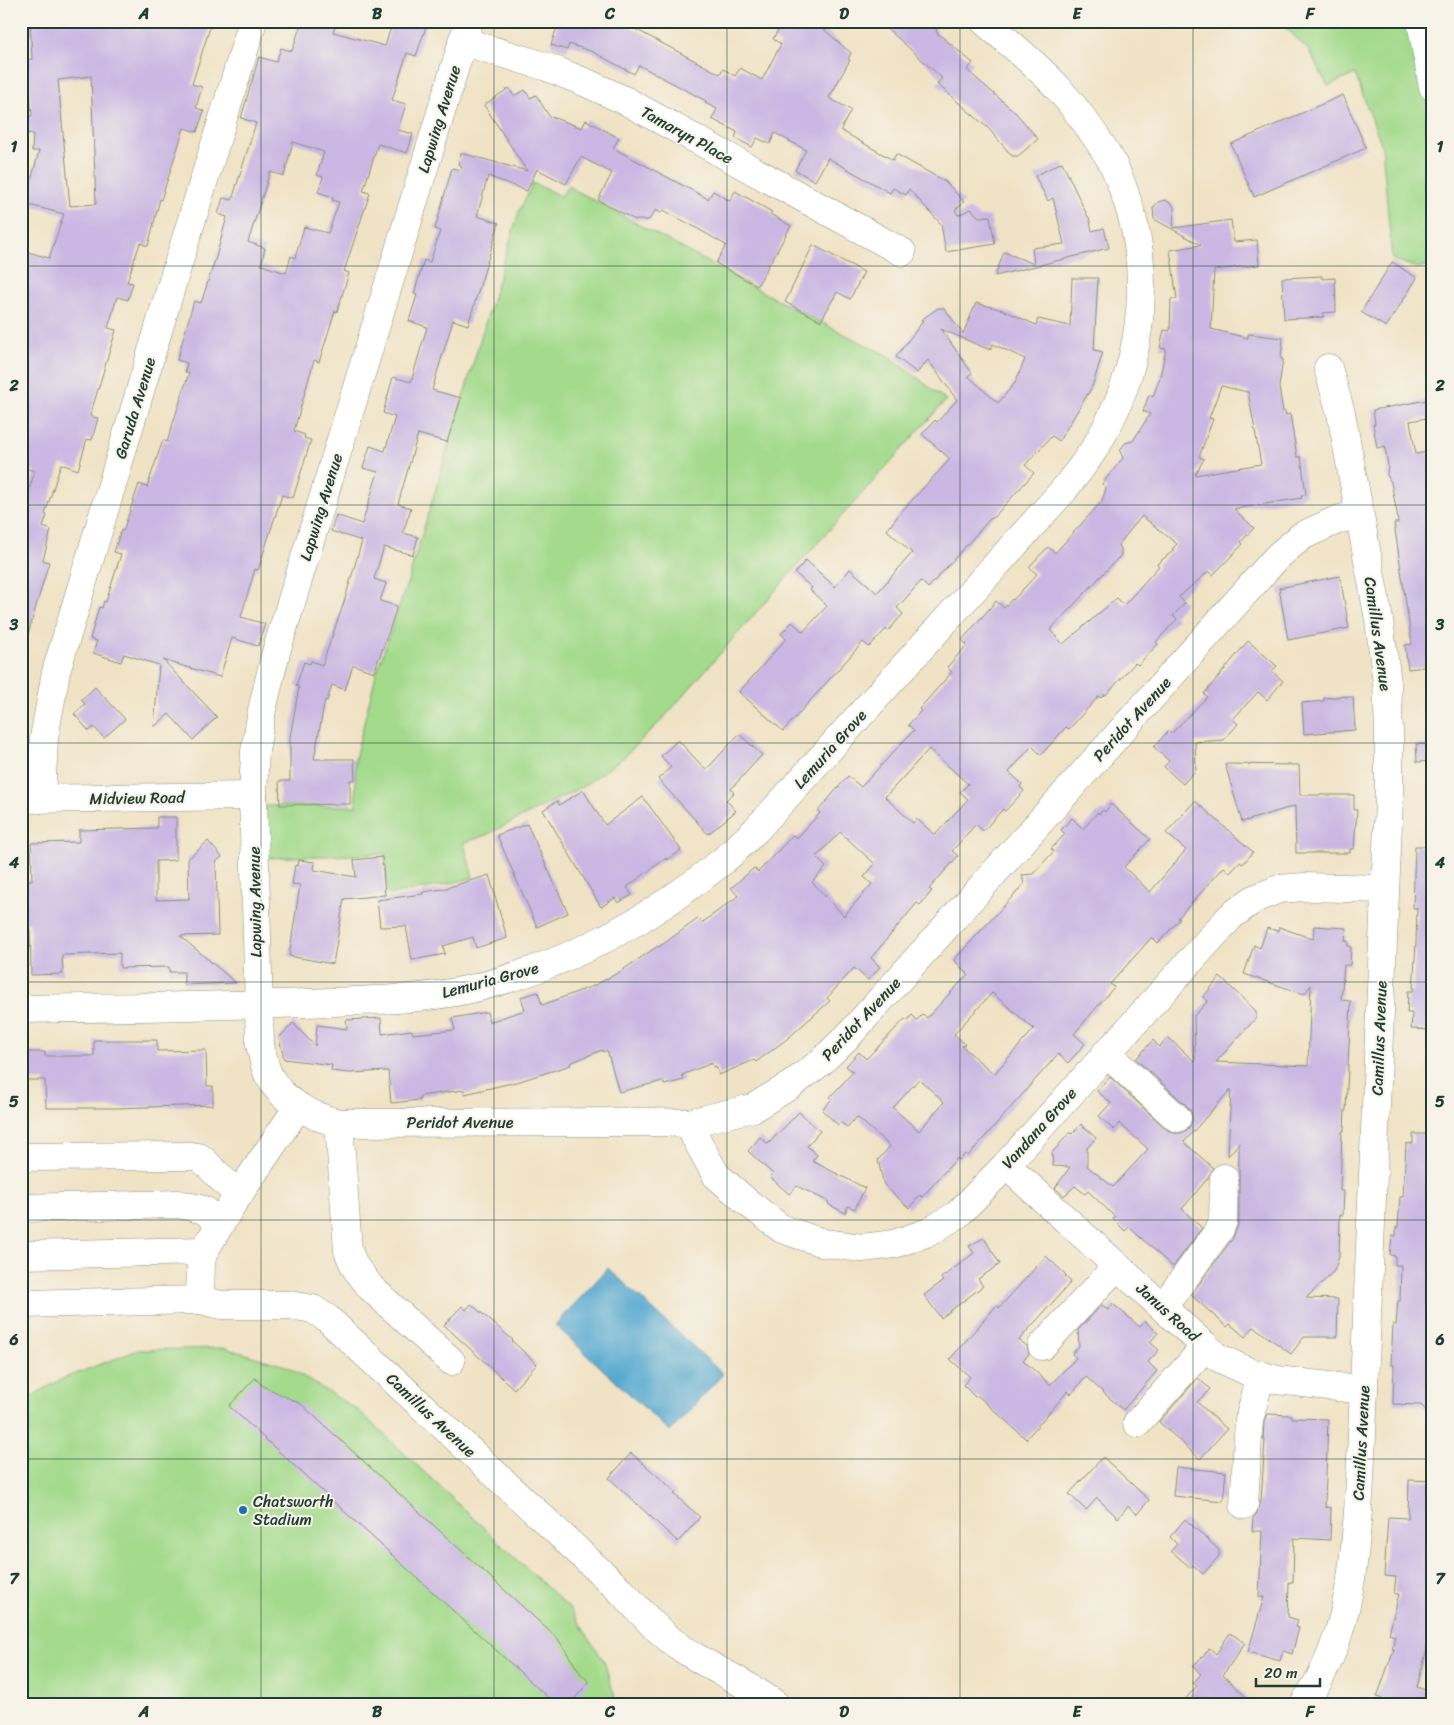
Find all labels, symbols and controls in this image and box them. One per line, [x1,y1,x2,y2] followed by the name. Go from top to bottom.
[138,0,149,28] text: A
[372,0,383,28] text: B
[604,0,616,28] text: C
[839,0,849,28] text: D
[1073,0,1083,28] text: E
[1305,0,1316,28] text: F
[409,61,469,177] street label: Lapwing Avenue
[635,98,739,172] street label: Tamaryn Place
[11,132,18,161] text: 1
[1437,132,1444,161] text: 1
[106,353,164,462] street label: Garuda Avenue
[8,371,19,400] text: 2
[1434,371,1445,400] text: 2
[291,449,351,565] street label: Lapwing Avenue
[1356,575,1400,693] street label: Camillus Avenue
[9,610,19,639] text: 3
[1435,610,1445,639] text: 3
[1085,669,1179,768] street label: Peridot Avenue
[786,702,874,796] street label: Lemuria Grove
[89,783,186,813] street label: Midview Road
[240,846,270,958] street label: Lapwing Avenue
[8,848,19,877] text: 4
[1434,848,1445,877] text: 4
[438,953,542,1007] street label: Lemuria Grove
[814,970,908,1068] street label: Peridot Avenue
[1363,980,1396,1096] street label: Camillus Avenue
[994,1080,1084,1176] street label: Vandana Grove
[9,1087,19,1116] text: 5
[1435,1087,1445,1116] text: 5
[407,1108,514,1137] street label: Peridot Avenue
[1128,1274,1208,1350] street label: Janus Road
[8,1325,19,1354] text: 6
[1434,1325,1445,1354] text: 6
[379,1365,483,1465] street label: Camillus Avenue
[1344,1384,1379,1501] street label: Camillus Avenue
[253,1487,334,1534] place label: Chatsworth Stadium
[237,1504,249,1516] marker: Chatsworth Stadium
[9,1564,20,1593] text: 7
[1435,1564,1446,1593] text: 7
[1256,1655,1320,1687] scale bar
[1264,1660,1298,1686] text: 20 m
[138,1697,149,1725] text: A
[372,1697,383,1725] text: B
[604,1697,616,1725] text: C
[839,1697,849,1725] text: D
[1073,1697,1083,1725] text: E
[1305,1697,1316,1725] text: F

